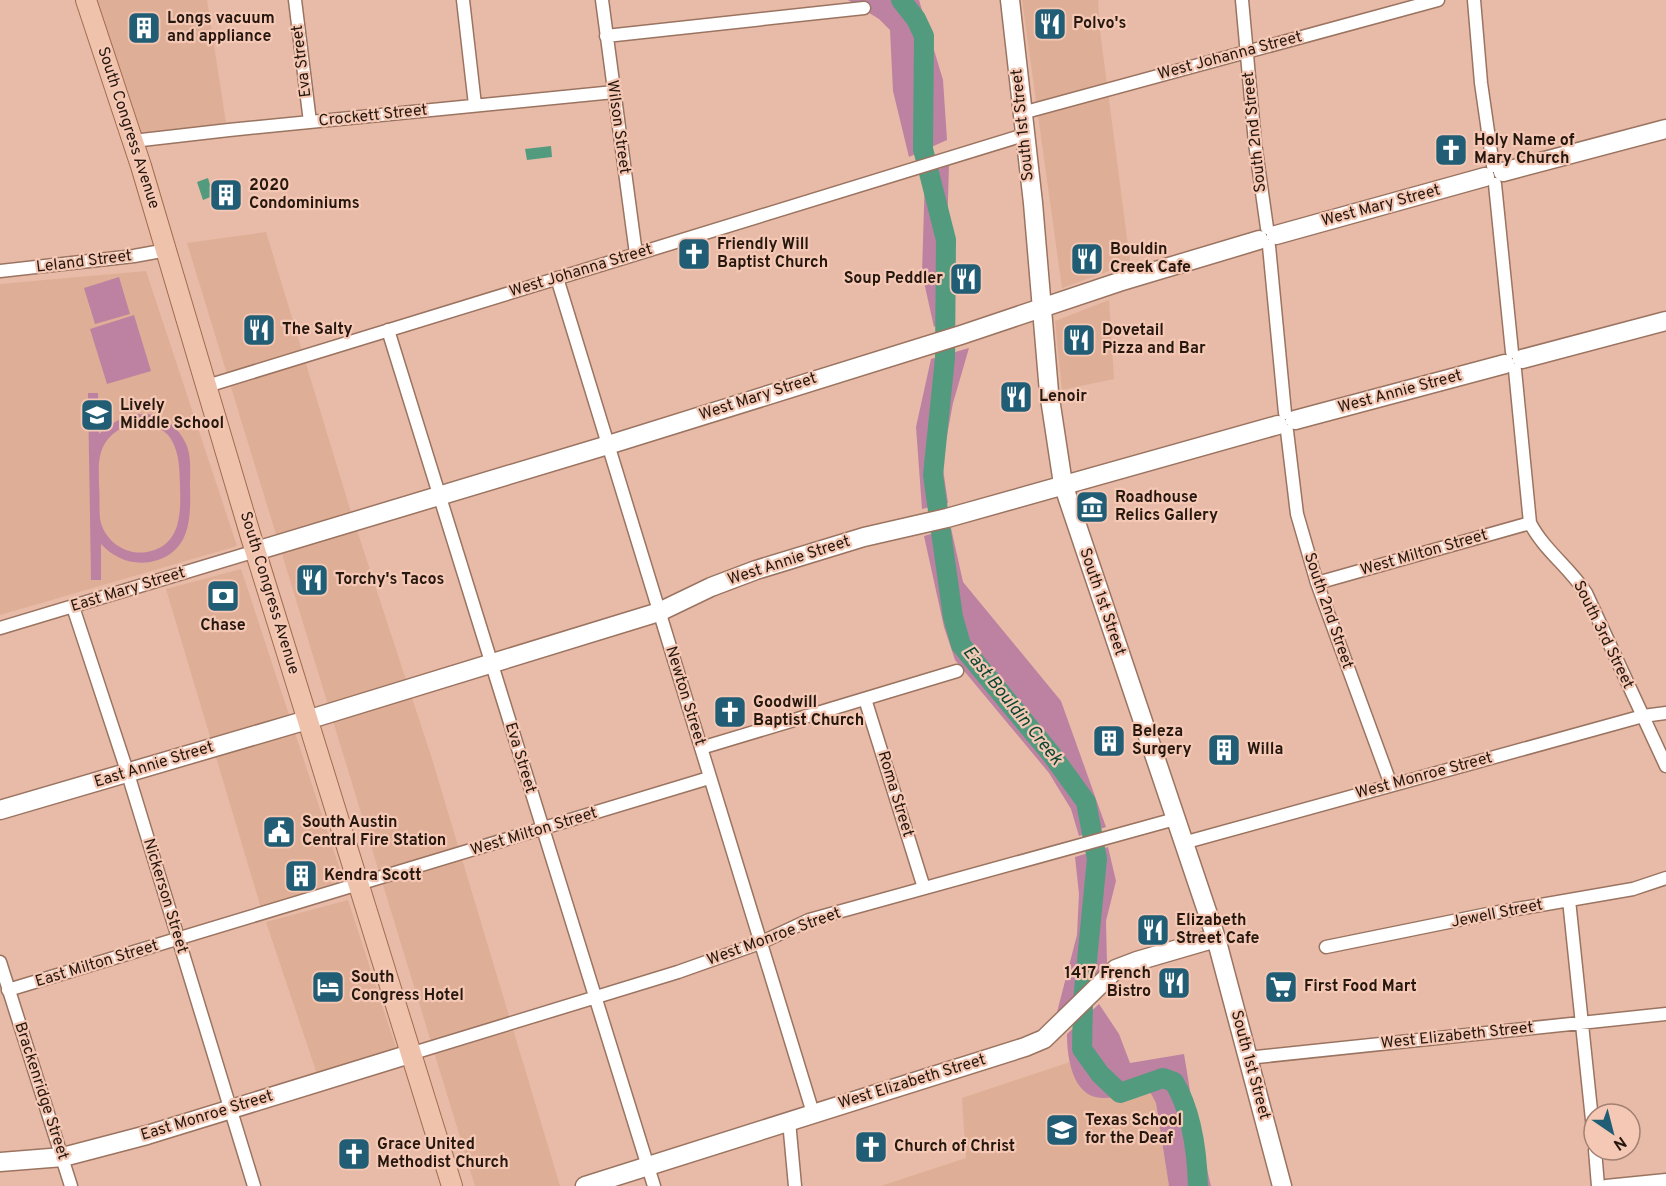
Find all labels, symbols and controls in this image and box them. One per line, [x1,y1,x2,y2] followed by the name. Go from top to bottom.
[1032,6,1068,42] restaurant icon: Polvo's
[167,9,275,47] place label: Longs vacuum and appliance
[126,10,162,46] building icon: Longs vacuum and appliance
[1073,14,1126,34] place label: Polvo's
[288,24,316,98] street label: Eva Street
[1156,27,1304,85] street label: West Johanna Street
[92,44,164,212] street label: South Congress Avenue
[1007,68,1039,182] street label: South 1st Street
[1239,70,1271,194] street label: South 2nd Street
[602,79,634,175] street label: Wilson Street
[318,100,428,132] street label: Crockett Street
[1474,131,1575,169] place label: Holy Name of Mary Church
[1433,132,1469,168] church icon: Holy Name of Mary Church
[249,176,360,214] place label: 2020 Condominiums
[208,177,244,213] building icon: 2020 Condominiums
[1319,181,1443,231] street label: West Mary Street
[717,235,828,273] place label: Friendly Will Baptist Church
[676,236,712,272] church icon: Friendly Will Baptist Church
[507,240,655,302] street label: West Johanna Street
[1110,240,1191,278] place label: Bouldin Creek Cafe
[1069,241,1105,277] restaurant icon: Bouldin Creek Cafe
[35,246,133,278] street label: Leland Street
[948,261,984,297] restaurant icon: Soup Peddler
[844,269,943,289] place label: Soup Peddler
[241,312,277,348] restaurant icon: The Salty
[282,320,353,340] place label: The Salty
[1102,321,1206,359] place label: Dovetail Pizza and Bar
[1061,322,1097,358] restaurant icon: Dovetail Pizza and Bar
[1336,366,1464,418] street label: West Annie Street
[697,369,819,425] street label: West Mary Street
[998,379,1034,415] restaurant icon: Lenoir
[1039,387,1087,407] place label: Lenoir
[120,396,224,434] place label: Lively Middle School
[79,397,115,433] school or university icon: Lively Middle School
[1115,488,1218,526] place label: Roadhouse Relics Gallery
[1074,489,1110,525] museum icon: Roadhouse Relics Gallery
[235,509,303,677] street label: South Congress Avenue
[1358,525,1490,581] street label: West Milton Street
[725,532,853,590] street label: West Annie Street
[1074,546,1130,658] street label: South 1st Street
[1299,550,1357,672] street label: South 2nd Street
[294,562,330,598] restaurant icon: Torchy's Tacos
[68,563,188,617] street label: East Mary Street
[335,570,444,590] place label: Torchy's Tacos
[205,578,241,614] bank icon: Chase
[1568,578,1638,692] street label: South 3rd Street
[200,616,246,636] place label: Chase
[957,642,1068,771] water label: East Bouldin Creek
[660,644,710,748] street label: Newton Street
[753,693,864,731] place label: Goodwill Baptist Church
[712,694,748,730] church icon: Goodwill Baptist Church
[500,720,540,796] street label: Eva Street
[1132,722,1192,760] place label: Beleza Surgery
[1091,723,1127,759] building icon: Beleza Surgery
[1206,732,1242,768] building icon: Willa
[92,737,216,793] street label: East Annie Street
[1247,740,1283,760] place label: Willa
[1353,748,1495,804] street label: West Monroe Street
[872,749,918,839] street label: Roma Street
[468,803,600,861] street label: West Milton Street
[302,813,446,851] place label: South Austin Central Fire Station
[261,814,297,850] public building icon: South Austin Central Fire Station
[138,836,192,956] street label: Nickerson Street
[283,858,319,894] building icon: Kendra Scott
[324,866,422,886] place label: Kendra Scott
[1449,895,1545,933] street label: Jewell Street
[704,903,844,971] street label: West Monroe Street
[1176,911,1259,949] place label: Elizabeth Street Cafe
[1135,912,1171,948] restaurant icon: Elizabeth Street Cafe
[33,936,161,992] street label: East Milton Street
[1064,964,1151,1002] place label: 1417 French Bistro
[1156,965,1192,1001] restaurant icon: 1417 French Bistro
[351,968,464,1006] place label: South Congress Hotel
[310,969,346,1005] hotel icon: South Congress Hotel
[1263,969,1299,1005] supermarket icon: First Food Mart
[1304,977,1417,997] place label: First Food Mart
[1226,1008,1274,1122] street label: South 1st Street
[1380,1018,1534,1054] street label: West Elizabeth Street
[9,1020,73,1162] street label: Brackenridge Street
[836,1050,988,1114] street label: West Elizabeth Street
[138,1086,276,1146] street label: East Monroe Street
[1582,1102,1642,1162] north arrow
[1085,1111,1182,1149] place label: Texas School for the Deaf
[1044,1112,1080,1148] school or university icon: Texas School for the Deaf
[853,1129,889,1165] church icon: Church of Christ
[1609,1131,1630,1154] text: N
[377,1135,509,1173] place label: Grace United Methodist Church
[336,1136,372,1172] church icon: Grace United Methodist Church
[894,1137,1015,1157] place label: Church of Christ

